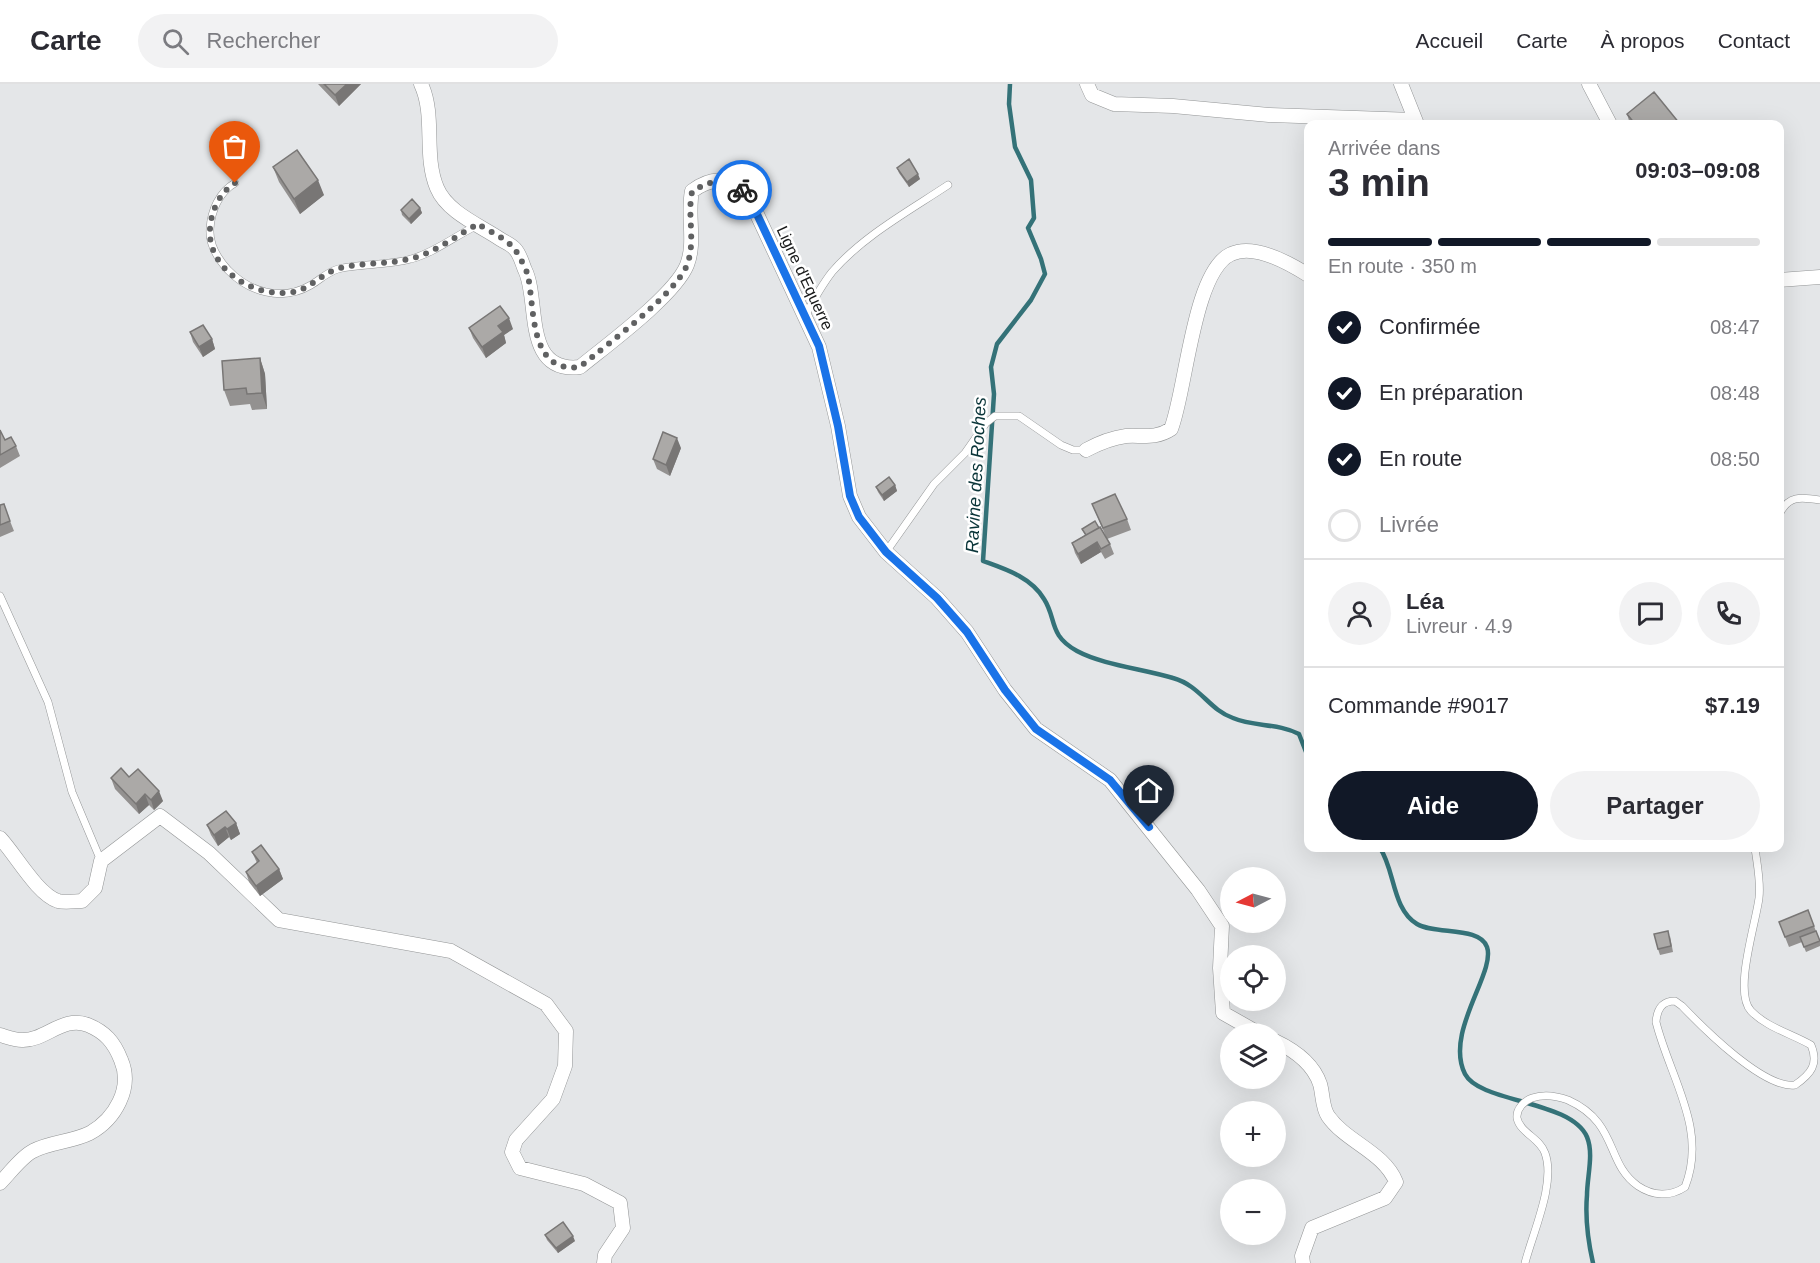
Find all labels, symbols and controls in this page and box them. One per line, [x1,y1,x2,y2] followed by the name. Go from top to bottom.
[138,14,558,68] search box
[30,25,102,56] text: Carte
[159,25,192,58] icon: search
[207,28,320,53] text: Rechercher
[1416,29,1483,52] text: Accueil
[1516,29,1568,52] text: Carte
[1601,29,1685,52] text: À propos
[1718,29,1790,52] text: Contact
[209,121,260,183] pin
[218,130,251,163] icon: bag
[1328,137,1440,159] text: Arrivée dans
[1635,158,1760,183] text: 09:03–09:08
[712,160,772,220] courier
[1328,161,1430,204] text: 3 min
[726,174,759,207] icon: bike
[774,223,837,333] street label: Ligne d'Equerre
[1328,255,1477,277] text: En route · 350 m
[1328,311,1361,344] icon: check
[1379,314,1480,339] text: Confirmée
[1710,316,1760,338] text: 08:47
[1328,377,1361,410] icon: check
[1379,380,1523,405] text: En préparation
[1710,382,1760,404] text: 08:48
[962,397,990,553] water label: Ravine des Roches
[1328,443,1361,476] icon: check
[1379,446,1462,471] text: En route
[1710,448,1760,470] text: 08:50
[1379,512,1439,537] text: Livrée
[1328,582,1391,645] button: person
[1619,582,1682,645] button: chat
[1697,582,1760,645] button: phone
[1406,589,1444,614] text: Léa
[1406,615,1513,637] text: Livreur · 4.9
[1328,693,1509,718] text: Commande #9017
[1705,693,1760,718] text: $7.19
[1123,765,1174,827] pin
[1328,771,1538,840] button: Aide
[1550,771,1760,840] button: Partager
[1132,774,1165,807] icon: home
[1220,867,1286,933] north arrow
[1220,867,1286,1245] map controls
[1220,945,1286,1011] button: locate
[1220,1023,1286,1089] button: layers
[1220,1101,1286,1167] button: +
[1220,1179,1286,1245] button: −

